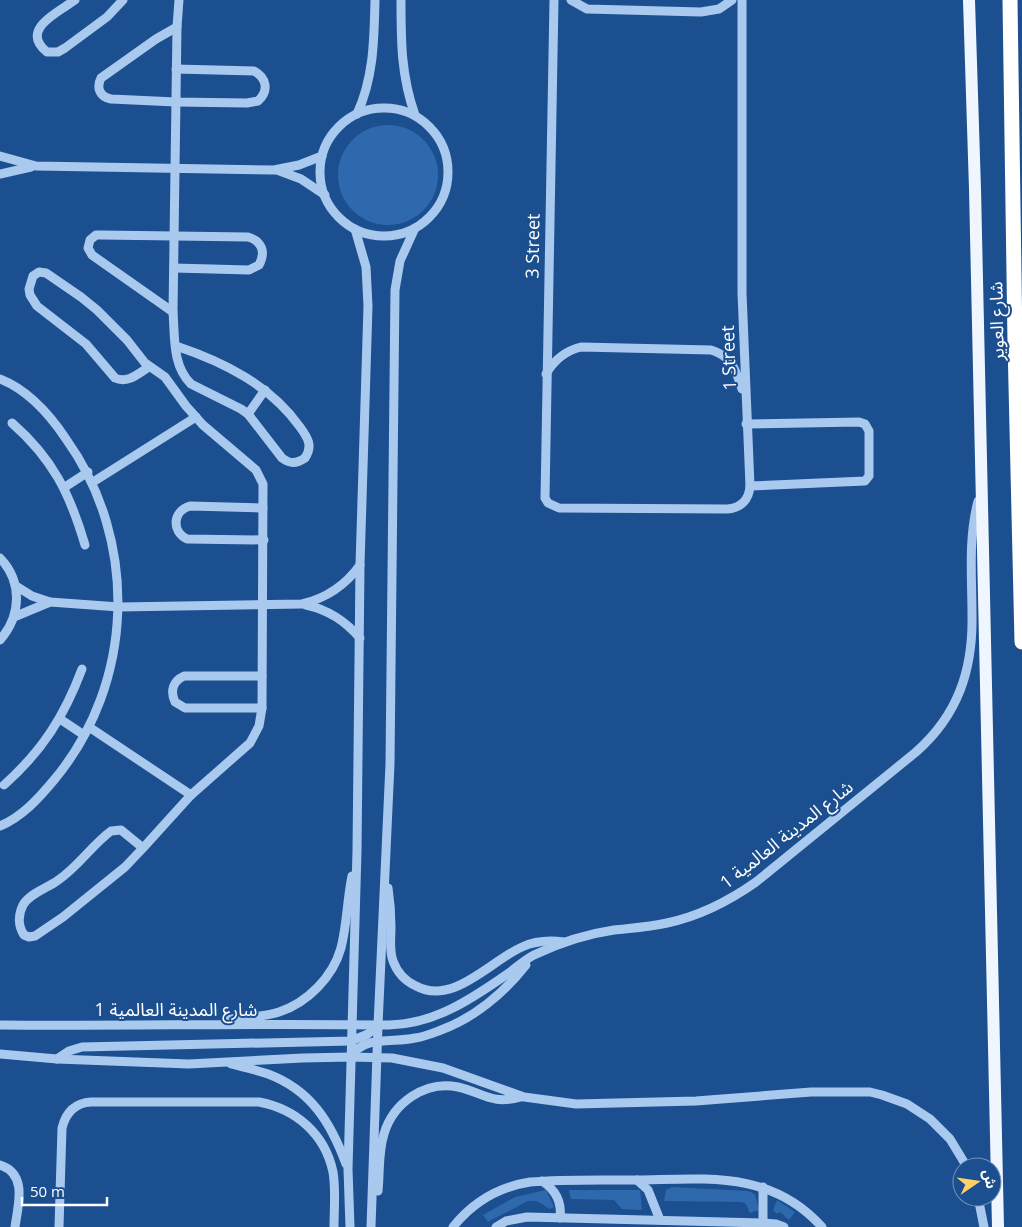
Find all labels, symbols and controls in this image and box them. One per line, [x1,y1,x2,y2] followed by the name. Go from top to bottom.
[519,213,545,279] street label: 3 Street
[983,281,1012,362] street label: شارع العوير
[715,325,741,391] street label: 1 Street
[714,774,859,896] street label: شارع المدينة العالمية 1
[95,997,257,1024] street label: شارع المدينة العالمية 1
[952,1157,1002,1207] north arrow
[979,1167,1002,1190] text: ش
[22,1174,108,1206] scale bar
[30,1181,65,1201] text: 50 m

